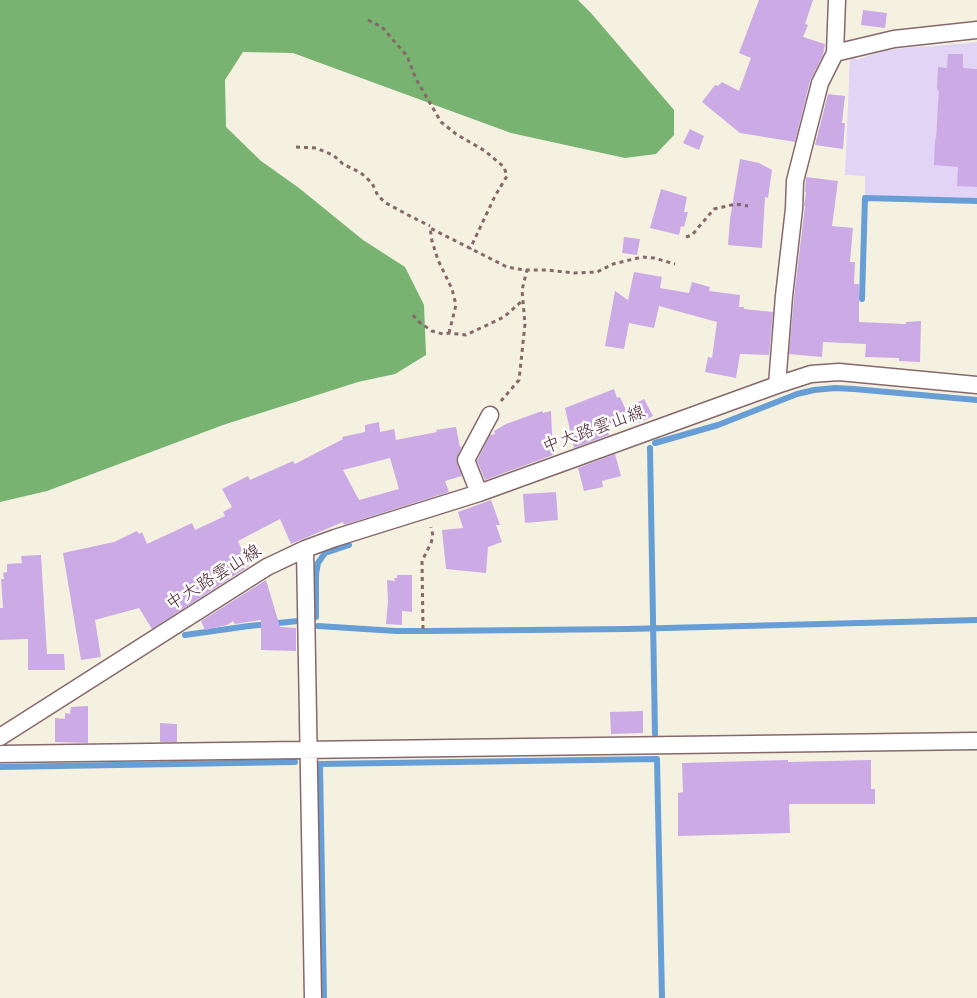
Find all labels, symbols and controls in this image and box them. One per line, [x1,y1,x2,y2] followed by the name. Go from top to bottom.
[540,401,648,459] street label: 中大路雲山線
[162,540,266,616] street label: 中大路雲山線

